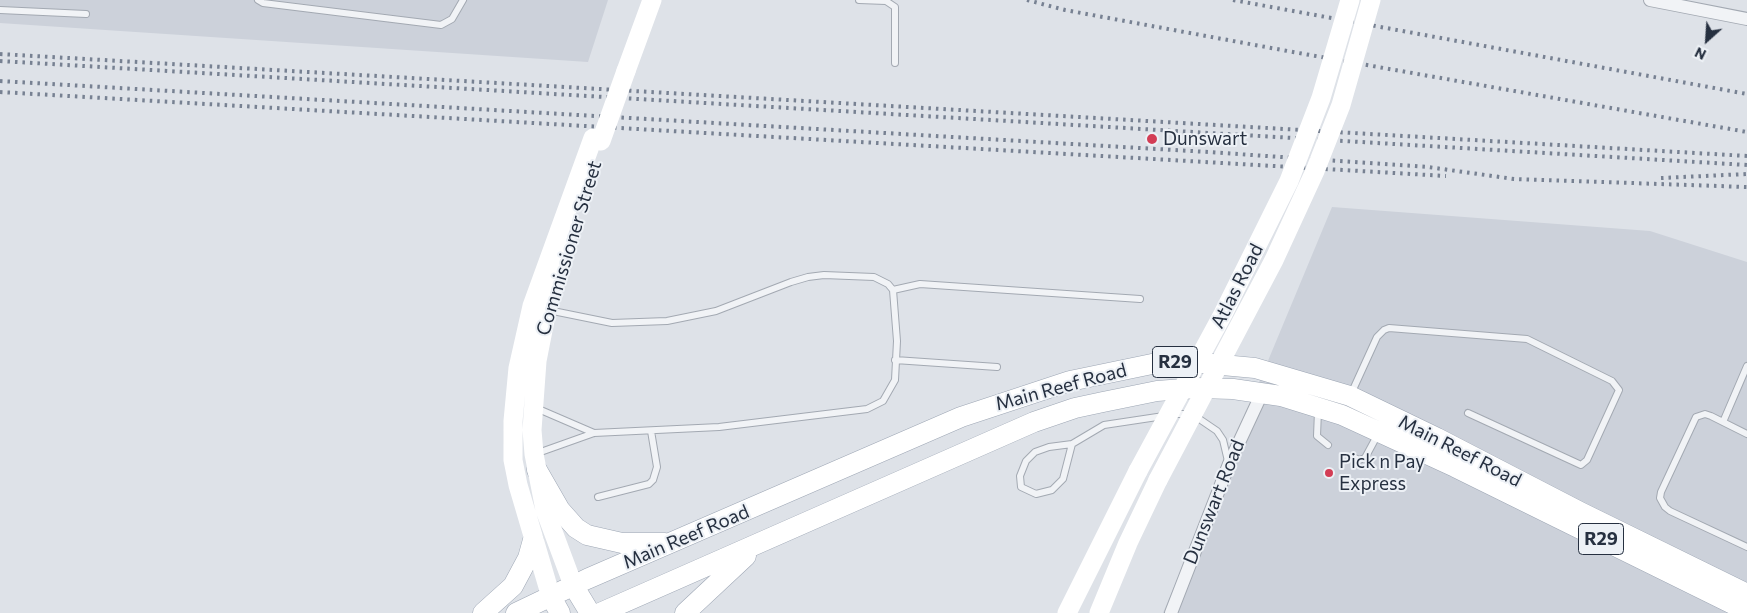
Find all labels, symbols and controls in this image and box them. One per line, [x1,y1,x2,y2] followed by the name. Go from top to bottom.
[1682,15,1732,65] north arrow
[1692,44,1709,64] text: N
[1163,128,1247,150] place label: Dunswart
[1145,132,1159,146] marker: Dunswart
[532,158,606,338] street label: Commissioner Street
[1206,240,1268,332] street label: Atlas Road
[1152,347,1198,378] road number: R29
[993,359,1129,415] street label: Main Reef Road
[1395,410,1525,492] street label: Main Reef Road
[1179,436,1249,568] street label: Dunswart Road
[1339,451,1425,495] place label: Pick n Pay Express
[1323,467,1335,479] marker: Pick n Pay Express
[619,500,753,574] street label: Main Reef Road
[1578,524,1624,554] road number: R29

